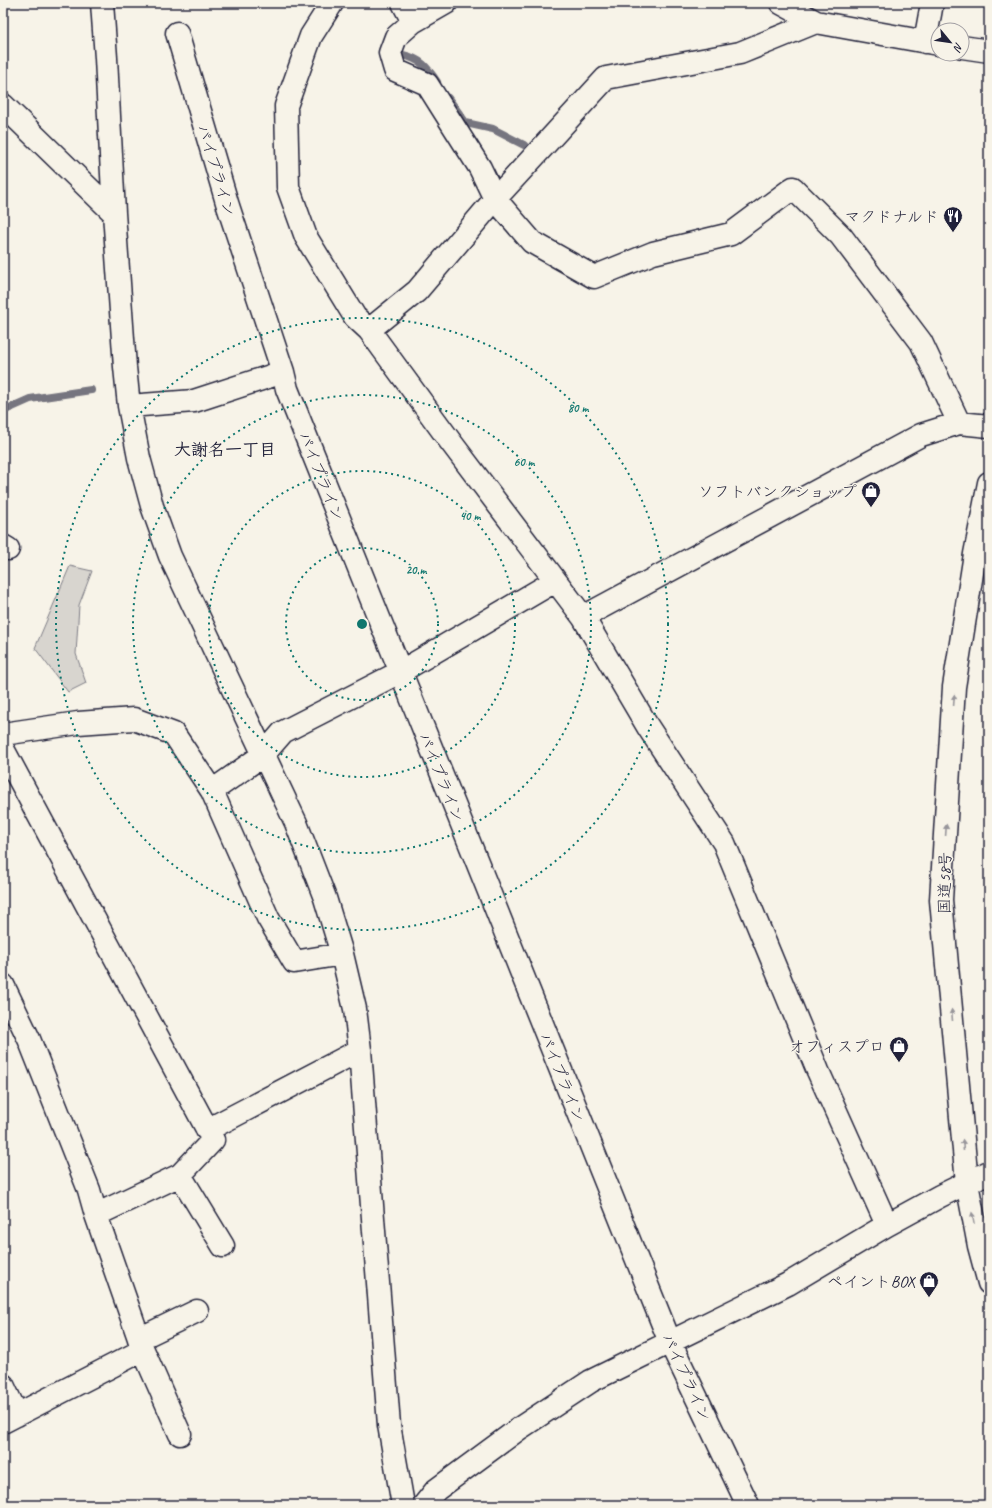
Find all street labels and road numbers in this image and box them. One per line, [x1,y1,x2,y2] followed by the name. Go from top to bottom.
[193,122,240,219] street label: パイプライン
[294,428,348,524] street label: パイプライン
[414,729,468,825] street label: パイプライン
[934,852,956,914] street label: 国道58号
[535,1029,589,1125] street label: パイプライン
[657,1330,715,1425] street label: パイプライン

